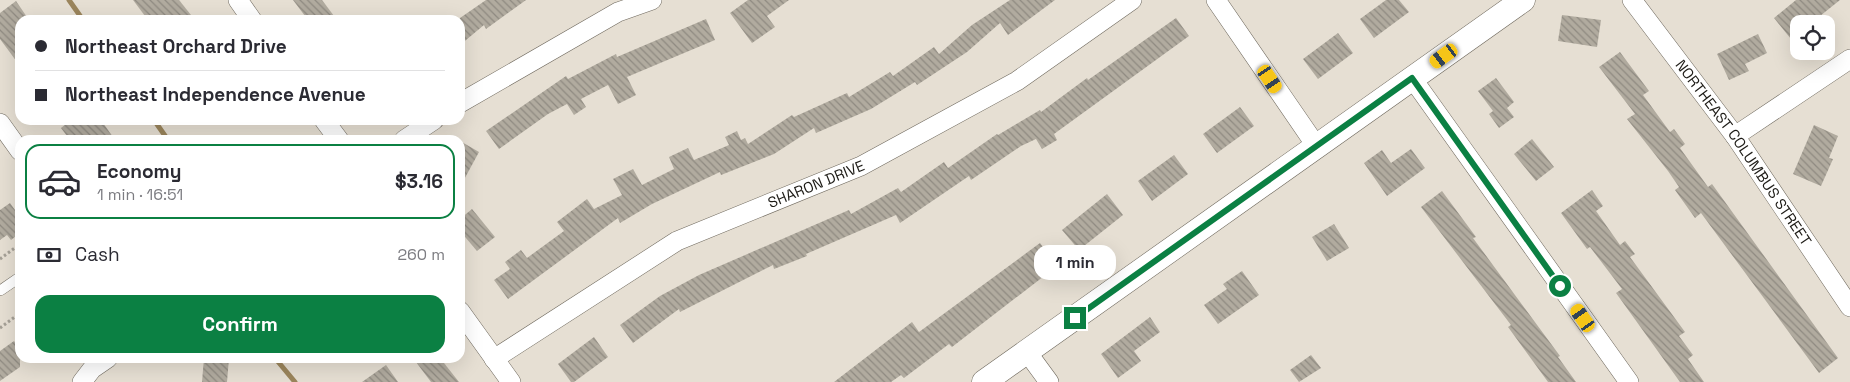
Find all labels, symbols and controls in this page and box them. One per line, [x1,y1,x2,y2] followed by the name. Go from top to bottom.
[1790,15,1835,60] map controls
[1790,15,1835,60] button: locate
[65,34,287,59] text: Northeast Orchard Drive
[1427,41,1460,71] car
[1672,56,1816,249] street label: NORTHEAST COLUMBUS STREET
[1255,62,1284,96] car
[65,82,366,107] text: Northeast Independence Avenue
[765,156,867,212] street label: SHARON DRIVE
[37,159,82,204] icon: car
[97,159,181,184] text: Economy
[395,169,443,194] text: $3.16
[97,184,183,205] text: 1 min · 16:51
[35,241,63,269] icon: cash
[75,242,120,267] text: Cash
[397,244,445,265] text: 260 m
[1034,246,1116,280] callout: 1 min
[1055,252,1095,273] text: 1 min
[1549,275,1571,297] route start
[35,295,445,353] button: Confirm
[1568,301,1597,335] car
[1064,307,1086,329] route end

